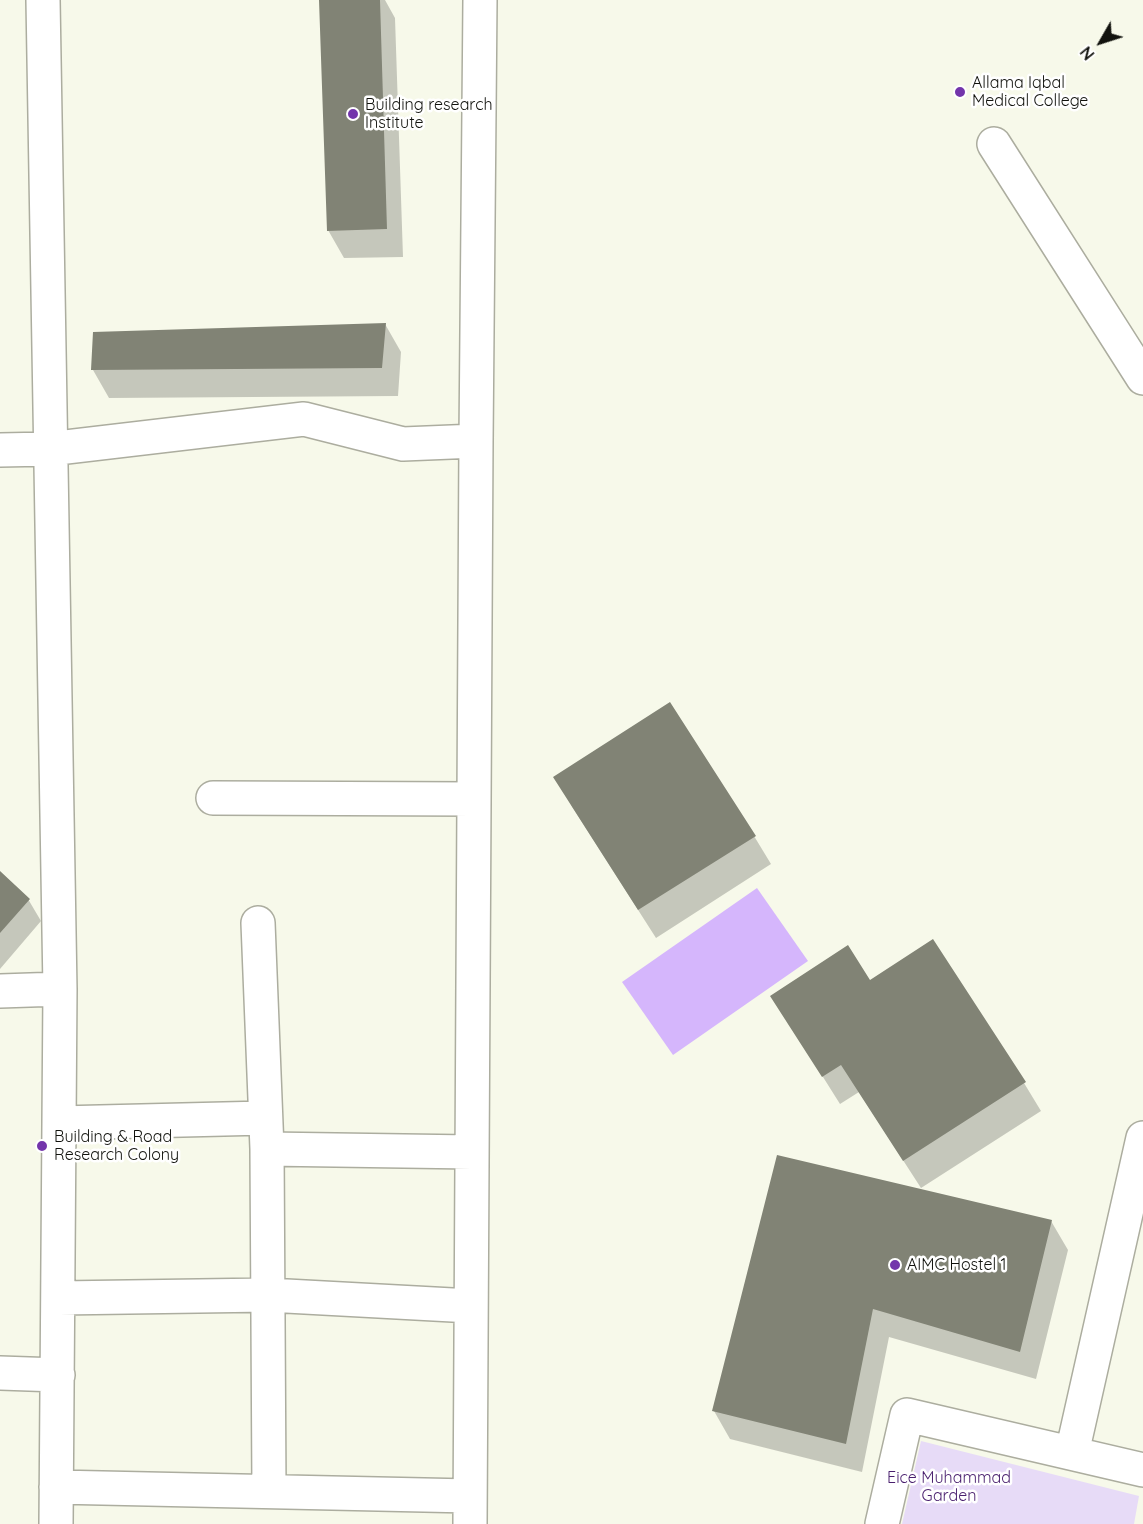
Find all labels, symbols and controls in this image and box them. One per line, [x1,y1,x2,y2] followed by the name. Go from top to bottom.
[1071,12,1131,72] north arrow
[1076,42,1098,64] text: N
[972,73,1088,111] place label: Allama Iqbal Medical College
[953,85,967,99] marker: Allama Iqbal Medical College
[365,95,493,133] place label: Building research Institute
[346,107,360,121] marker: Building research Institute
[54,1127,179,1165] place label: Building & Road Research Colony
[35,1139,49,1153] marker: Building & Road Research Colony
[907,1255,1006,1275] place label: AIMC Hostel 1
[888,1258,902,1272] marker: AIMC Hostel 1
[887,1468,1011,1506] park label: Eice Muhammad Garden

